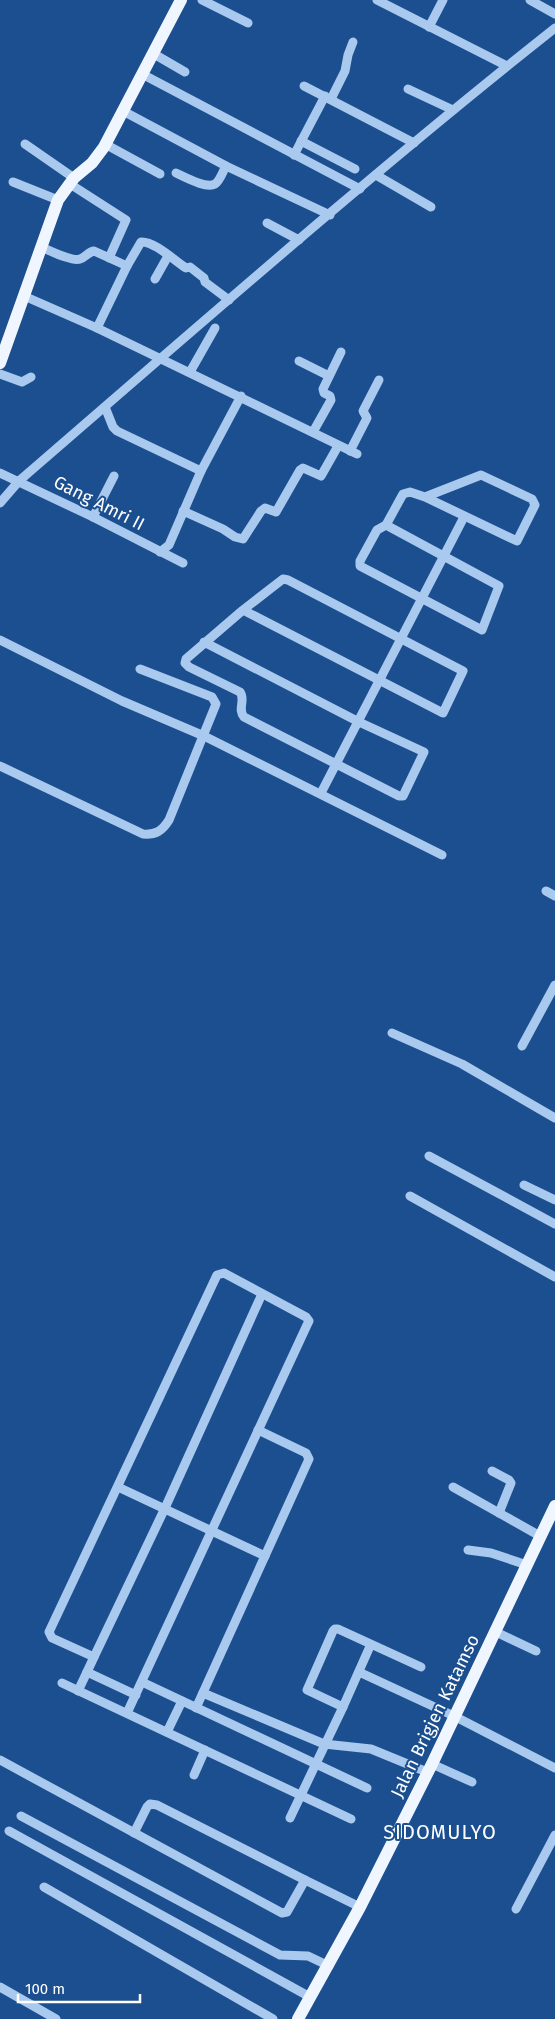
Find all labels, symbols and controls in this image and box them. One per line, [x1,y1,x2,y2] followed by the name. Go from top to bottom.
[50,471,148,535] street label: Gang Amri II
[386,1631,484,1801] street label: Jalan Brigjen Katamso
[383,1820,497,1844] district label: SIDOMULYO
[18,1972,140,2004] scale bar
[25,1980,65,1998] text: 100 m

